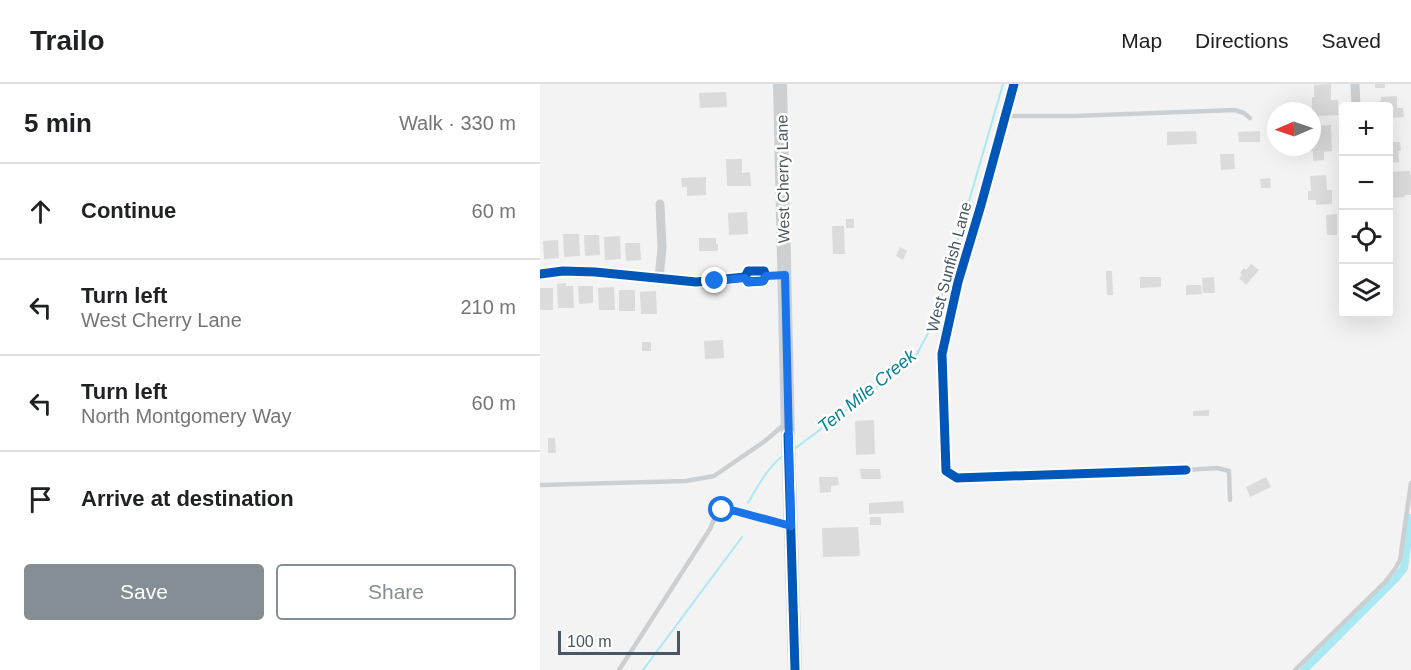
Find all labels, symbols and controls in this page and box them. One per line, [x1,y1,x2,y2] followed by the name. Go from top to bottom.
[30,25,105,56] text: Trailo
[1121,29,1162,52] text: Map
[1195,29,1288,52] text: Directions
[1321,29,1381,52] text: Saved
[1267,102,1321,156] north arrow
[1339,102,1393,318] map controls
[1339,102,1393,156] button: +
[24,108,92,138] text: 5 min
[399,112,516,134] text: Walk · 330 m
[773,114,793,243] street label: West Cherry Lane
[1339,156,1393,210] button: −
[24,195,57,228] icon: ahead
[81,198,176,223] text: Continue
[472,200,516,222] text: 60 m
[923,200,975,334] street label: West Sunfish Lane
[1339,210,1393,264] button: locate
[1339,264,1393,318] button: layers
[701,267,727,293] route end
[81,283,167,308] text: Turn left
[24,291,57,324] icon: left
[460,296,516,318] text: 210 m
[81,309,242,331] text: West Cherry Lane
[814,345,921,437] water label: Ten Mile Creek
[81,379,167,404] text: Turn left
[24,387,57,420] icon: left
[472,392,516,414] text: 60 m
[81,405,291,427] text: North Montgomery Way
[24,483,57,516] icon: arrive
[81,486,294,511] text: Arrive at destination
[708,496,734,522] route start
[24,564,264,620] button: Save
[276,564,516,620] button: Share
[558,628,680,656] scale bar
[567,633,611,650] text: 100 m

